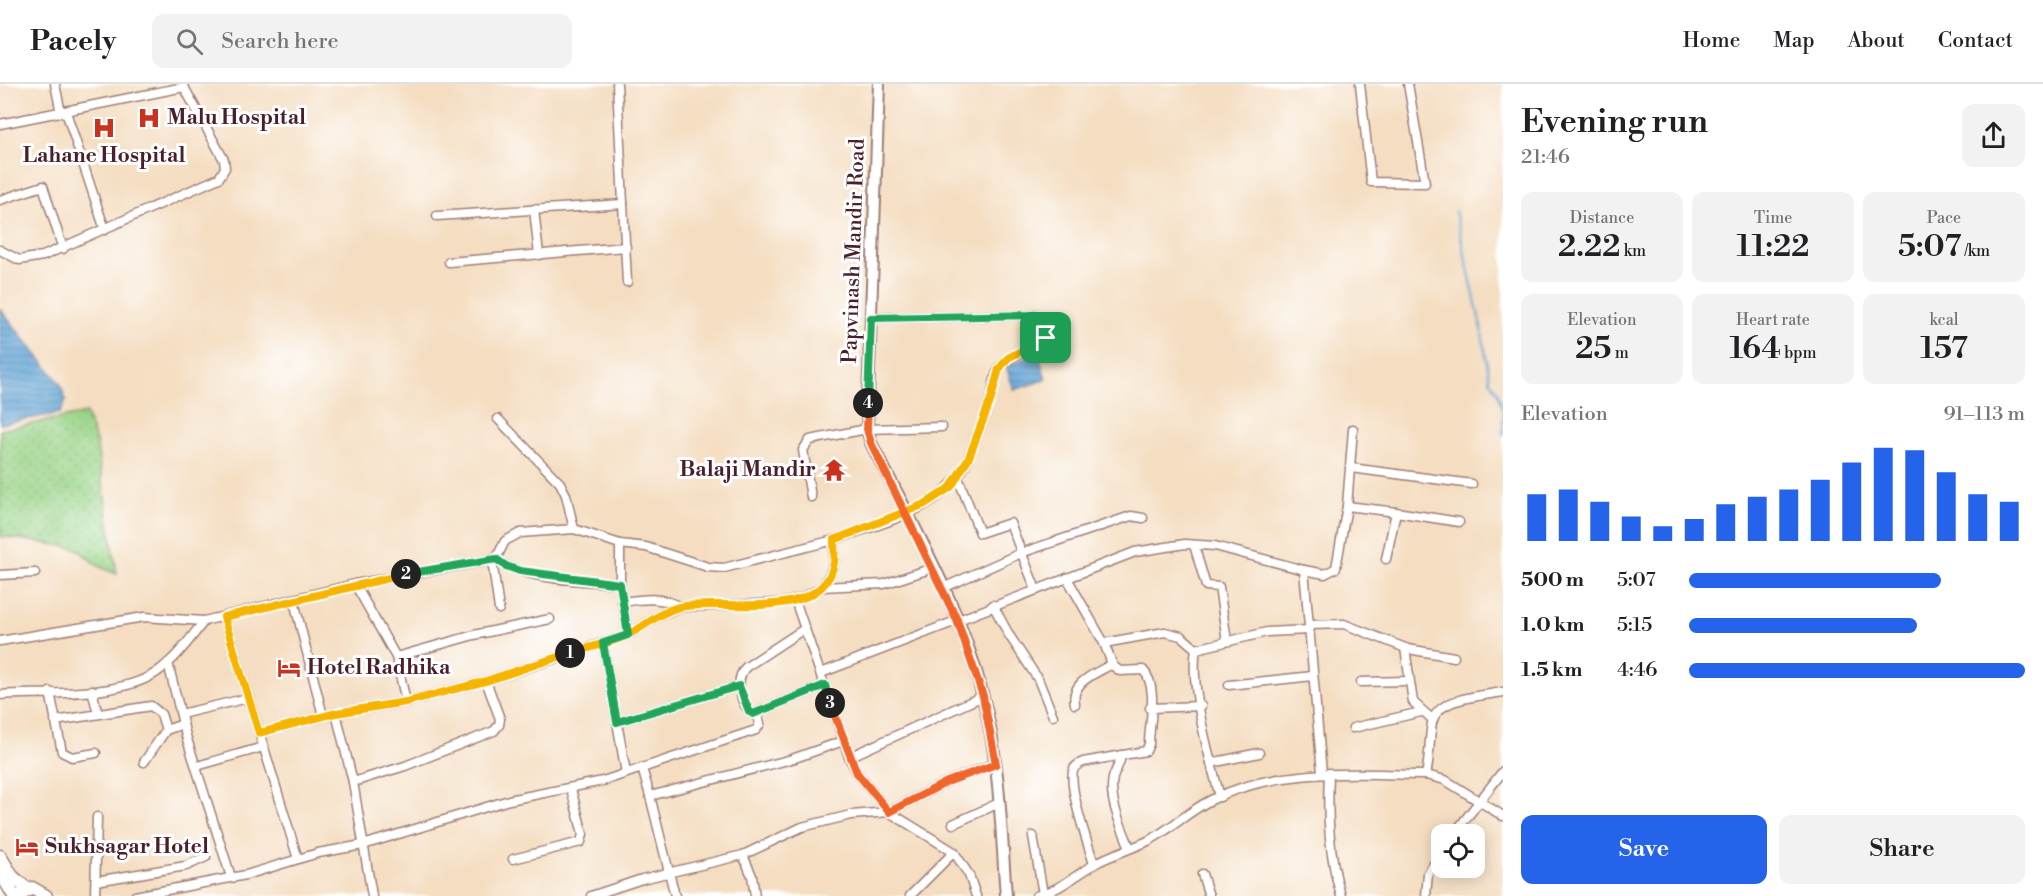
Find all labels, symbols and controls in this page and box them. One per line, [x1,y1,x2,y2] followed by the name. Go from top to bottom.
[152,14,572,68] search box
[30,24,116,59] text: Pacely
[173,25,206,58] icon: search
[221,28,339,55] text: Search here
[1683,28,1740,54] text: Home
[1773,28,1815,54] text: Map
[1848,28,1905,54] text: About
[1938,28,2013,54] text: Contact
[1521,102,1708,143] text: Evening run
[1962,104,2025,167] button: share
[136,105,162,131] hospital icon: Malu Hospital
[167,105,306,131] place label: Malu Hospital
[91,115,117,141] hospital icon: Lahane Hospital
[837,138,871,364] street label: Papvinash Mandir Road
[23,143,185,169] place label: Lahane Hospital
[1521,145,1570,170] text: 21:46
[1570,208,1634,228] text: Distance
[1754,208,1792,228] text: Time
[1927,208,1961,228] text: Pace
[1558,228,1620,266] text: 2.22
[1737,228,1809,266] text: 11:22
[1898,228,1961,266] text: 5:07
[1620,241,1646,261] text: km
[1961,241,1990,261] text: /km
[1567,310,1637,330] text: Elevation
[1736,310,1810,330] text: Heart rate
[1929,310,1959,330] text: kcal
[1020,312,1071,363] pin
[1029,321,1062,354] icon: arrive
[1575,330,1611,368] text: 25
[1729,330,1781,368] text: 164
[1920,330,1968,368] text: 157
[1611,343,1629,363] text: m
[1781,343,1817,363] text: bpm
[853,388,883,418] pin: 4
[863,393,873,413] text: 4
[1521,402,1608,427] text: Elevation
[1944,402,2025,427] text: 91–113 m
[680,457,816,483] place label: Balaji Mandir
[821,457,847,483] temple icon: Balaji Mandir
[391,559,421,589] pin: 2
[401,564,411,584] text: 2
[1521,568,1584,593] text: 500 m
[1617,568,1656,593] text: 5:07
[1521,613,1585,638] text: 1.0 km
[1617,613,1652,638] text: 5:15
[555,638,585,668] pin: 1
[566,643,574,663] text: 1
[276,655,302,681] hotel icon: Hotel Radhika
[307,655,451,681] place label: Hotel Radhika
[1521,658,1582,683] text: 1.5 km
[1617,658,1657,683] text: 4:46
[815,688,845,718] pin: 3
[825,693,835,713] text: 3
[1521,815,1767,884] button: Save
[1779,815,2025,884] button: Share
[1431,824,1485,878] map controls
[1431,824,1485,878] button: locate
[14,834,40,860] hotel icon: Sukhsagar Hotel
[45,834,209,860] place label: Sukhsagar Hotel

